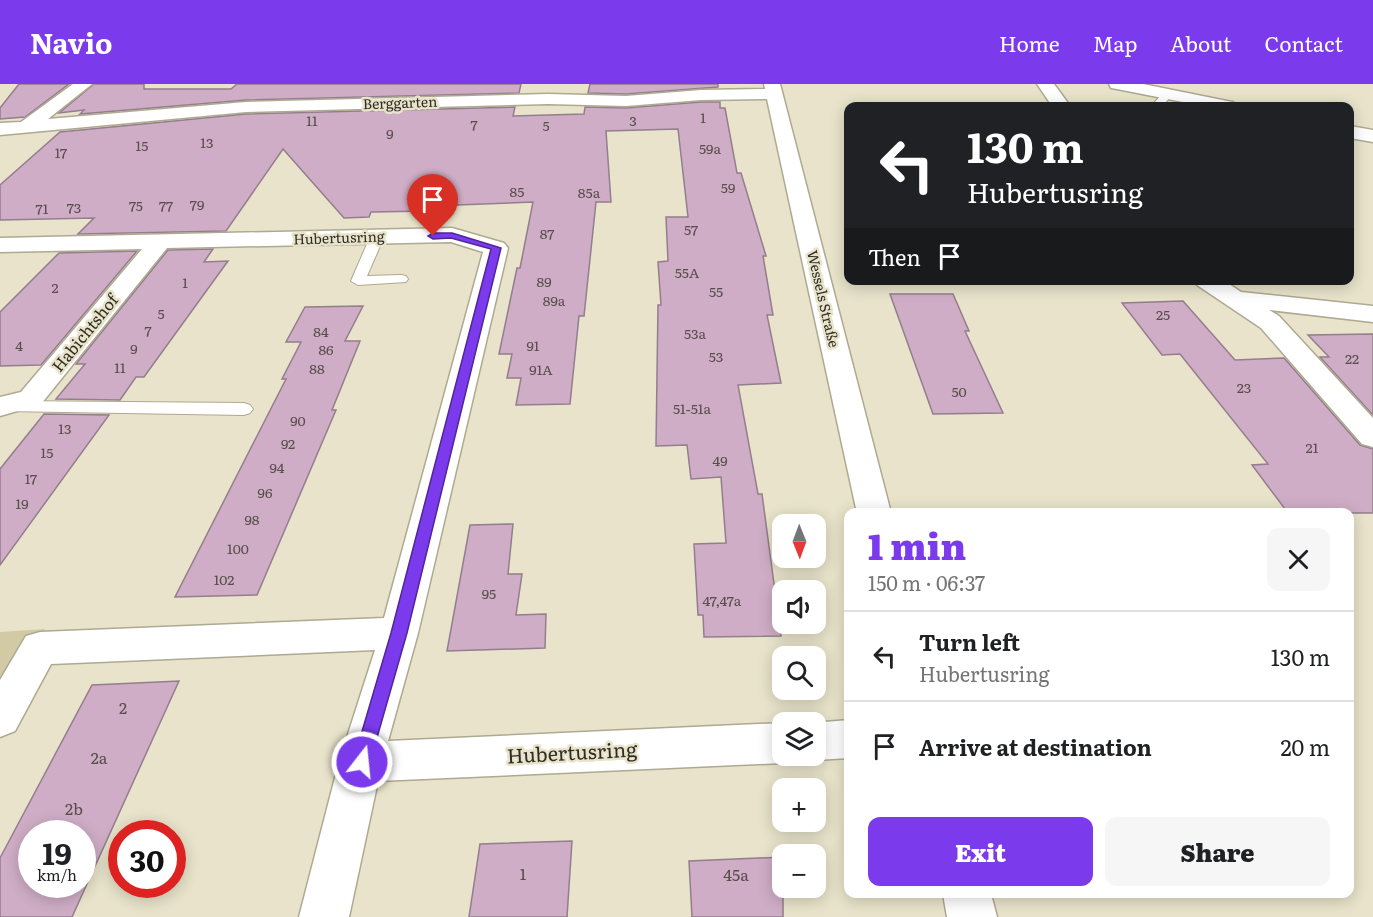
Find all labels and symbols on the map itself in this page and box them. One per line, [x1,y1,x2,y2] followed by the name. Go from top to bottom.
[362,91,438,113] street label: Berggarten
[700,107,706,127] house number: 1
[306,110,318,130] house number: 11
[629,110,637,130] house number: 3
[470,114,478,134] house number: 7
[542,115,550,135] house number: 5
[386,123,394,143] house number: 9
[200,132,214,152] house number: 13
[136,135,148,155] house number: 15
[699,138,721,158] house number: 59a
[55,142,67,162] house number: 17
[407,174,458,236] pin
[721,177,735,197] house number: 59
[510,181,524,201] house number: 85
[578,182,601,202] house number: 85a
[190,194,204,214] house number: 79
[129,195,143,215] house number: 75
[159,195,173,215] house number: 77
[67,197,81,217] house number: 73
[36,198,49,218] house number: 71
[684,219,698,239] house number: 57
[540,223,554,243] house number: 87
[293,225,385,249] street label: Hubertusring
[803,248,845,349] street label: Wessels Straße
[675,262,700,282] house number: 55A
[536,271,552,291] house number: 89
[182,272,188,292] house number: 1
[51,277,59,297] house number: 2
[709,281,723,301] house number: 55
[45,287,124,376] street label: Habichtshof
[543,290,566,310] house number: 89a
[157,303,165,323] house number: 5
[1156,304,1170,324] house number: 25
[144,320,152,340] house number: 7
[313,321,329,341] house number: 84
[684,323,707,343] house number: 53a
[15,335,23,355] house number: 4
[526,335,540,355] house number: 91
[130,338,138,358] house number: 9
[318,339,334,359] house number: 86
[709,346,723,366] house number: 53
[1345,348,1359,368] house number: 22
[114,357,126,377] house number: 11
[309,358,325,378] house number: 88
[529,359,553,379] house number: 91A
[1237,377,1251,397] house number: 23
[951,381,967,401] house number: 50
[673,398,712,418] house number: 51-51a
[290,410,306,430] house number: 90
[58,418,72,438] house number: 13
[281,433,295,453] house number: 92
[1306,437,1319,457] house number: 21
[41,442,53,462] house number: 15
[712,450,728,470] house number: 49
[269,457,285,477] house number: 94
[25,468,37,488] house number: 17
[258,482,273,502] house number: 96
[15,493,29,513] house number: 19
[244,509,260,529] house number: 98
[772,514,826,568] north arrow
[227,538,249,558] house number: 100
[214,569,234,589] house number: 102
[482,583,496,603] house number: 95
[703,590,742,610] house number: 47,47a
[119,695,127,719] house number: 2
[330,730,394,794] position arrow
[506,733,639,769] street label: Hubertusring
[91,745,108,769] house number: 2a
[65,796,83,820] house number: 2b
[108,820,186,898] speed limit sign: 30
[520,861,527,885] house number: 1
[723,862,749,886] house number: 45a

